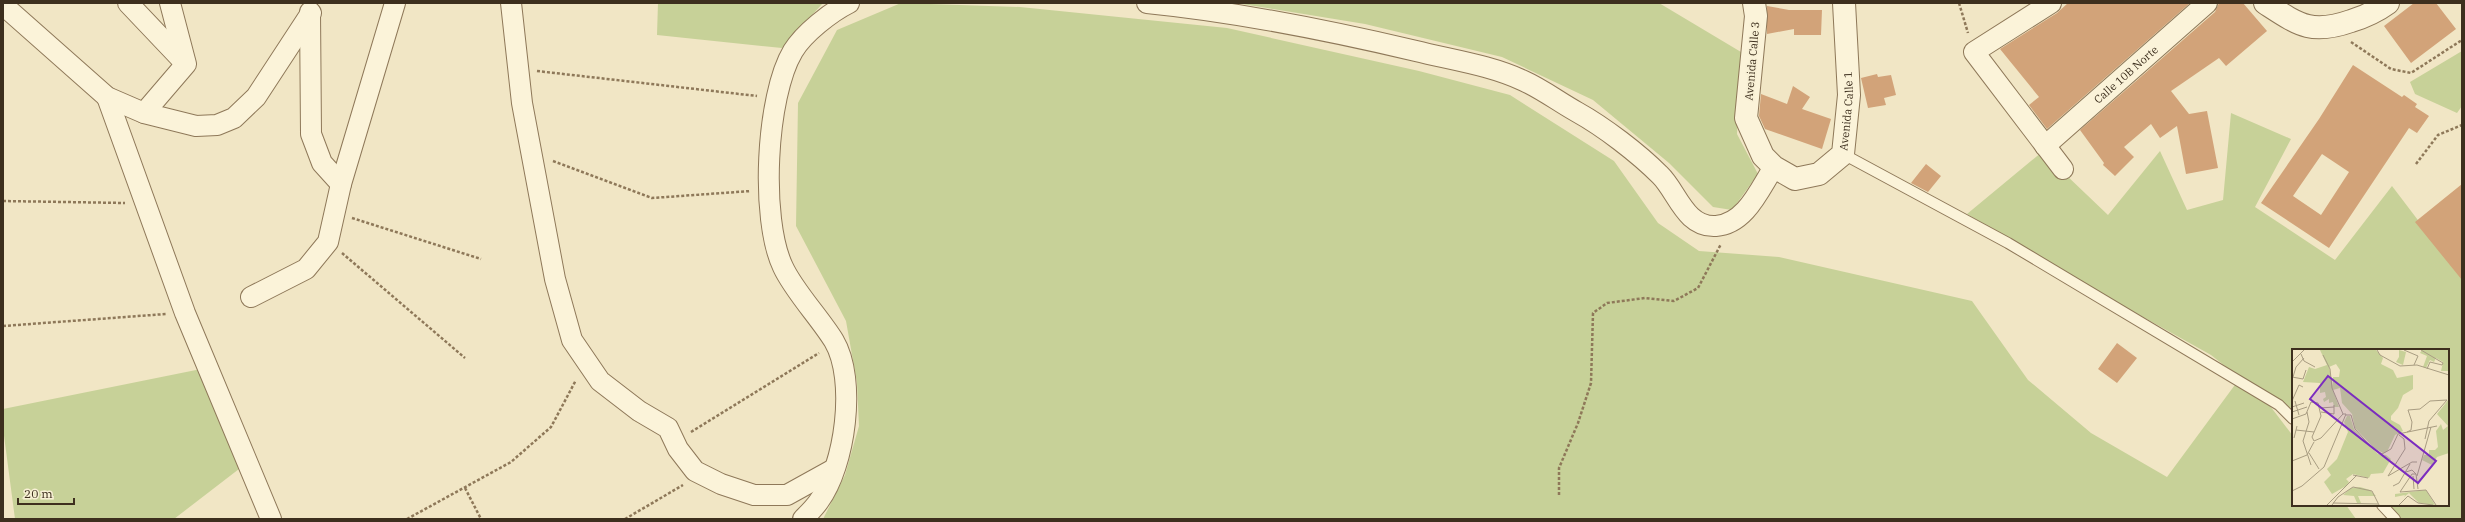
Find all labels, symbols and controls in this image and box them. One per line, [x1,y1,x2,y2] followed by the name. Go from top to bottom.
[1742,21,1762,101] street label: Avenida Calle 3
[2091,42,2161,107] street label: Calle 10B Norte
[1836,71,1856,151] street label: Avenida Calle 1
[2292,349,2449,506] inset map
[18,480,74,506] scale bar
[24,486,53,501] text: 20 m

